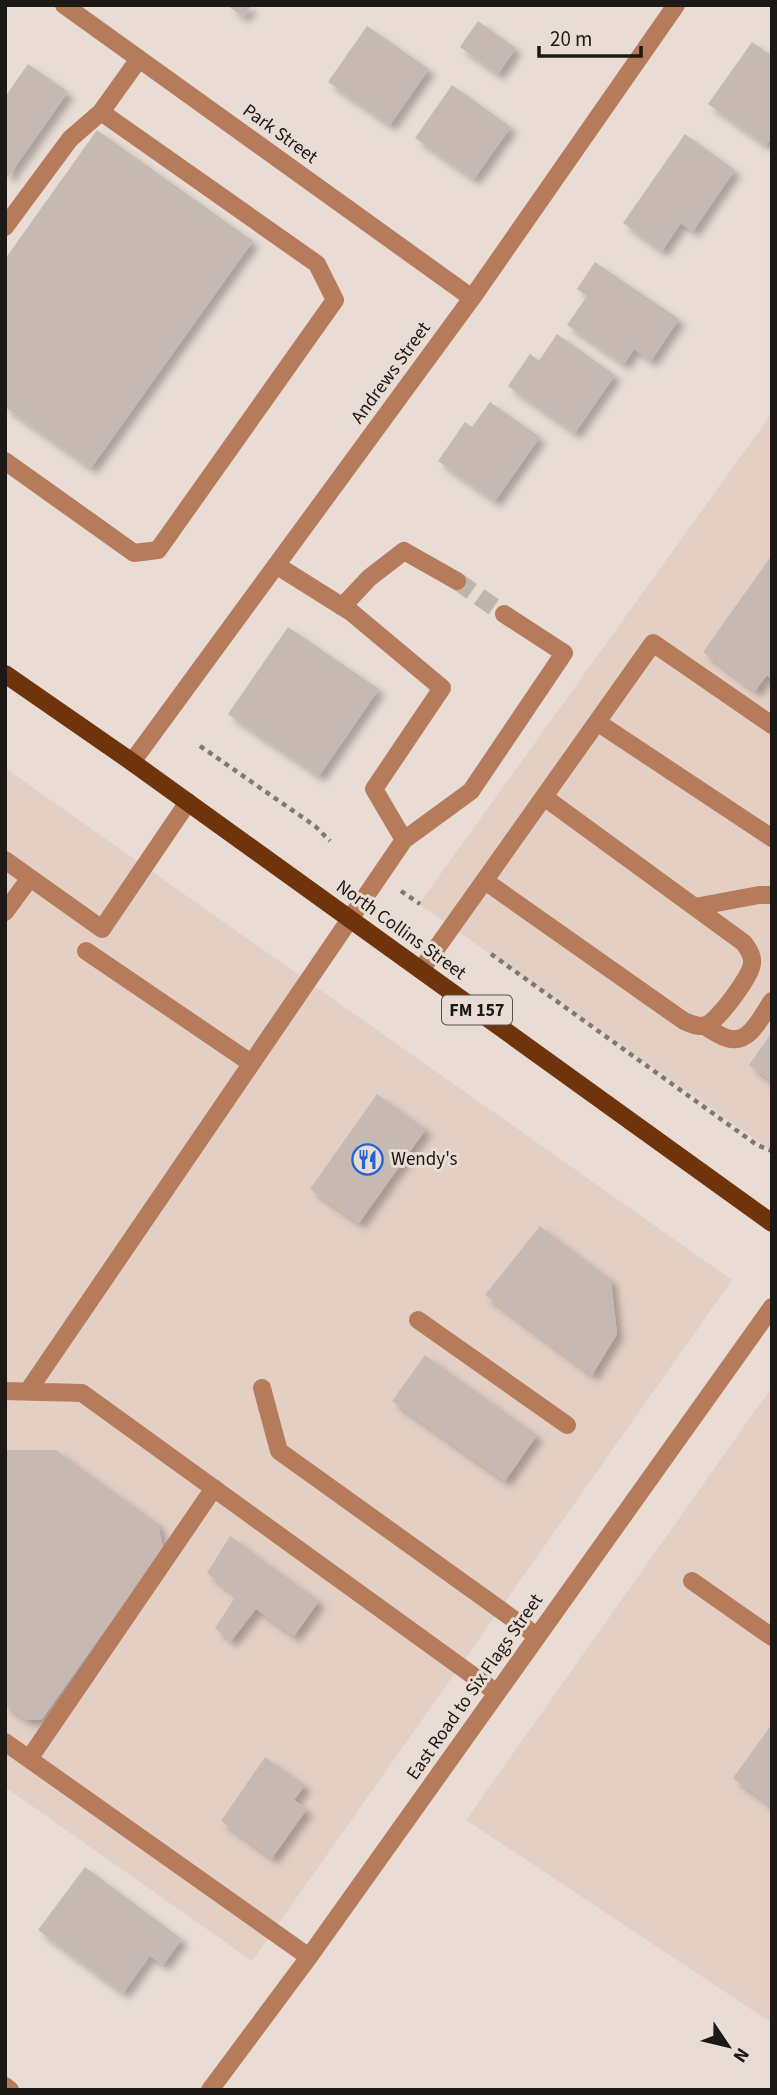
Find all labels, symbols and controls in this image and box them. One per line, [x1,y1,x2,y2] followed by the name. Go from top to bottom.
[539,14,640,58] scale bar
[550,24,592,54] text: 20 m
[237,98,324,171] street label: Park Street
[345,316,438,430] street label: Andrews Street
[330,874,472,987] street label: North Collins Street
[442,995,512,1024] road number: FM 157
[351,1142,385,1176] restaurant icon: Wendy's
[391,1146,458,1173] place label: Wendy's
[400,1588,550,1786] street label: East Road to Six Flags Street
[693,2011,763,2081] north arrow
[726,2042,755,2068] text: N

